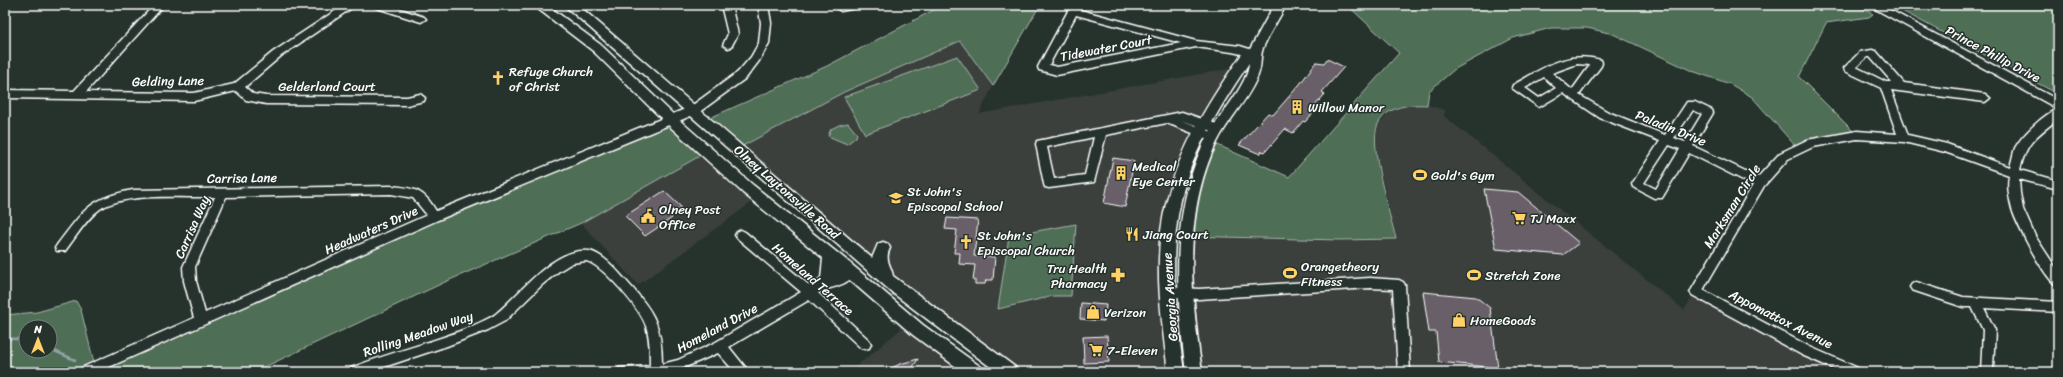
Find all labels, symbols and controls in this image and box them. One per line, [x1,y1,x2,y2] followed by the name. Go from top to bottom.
[1941,19,2045,89] street label: Prince Philip Drive
[1058,28,1154,68] street label: Tidewater Court
[509,60,593,98] place label: Refuge Church of Christ
[132,69,205,93] street label: Gelding Lane
[490,70,506,86] church icon: Refuge Church of Christ
[278,75,376,98] street label: Gelderland Court
[1308,96,1385,119] place label: Willow Manor
[1289,99,1305,115] building icon: Willow Manor
[1632,103,1710,153] street label: Paladin Drive
[728,139,846,246] street label: Olney Laytonsville Road
[1132,155,1195,193] place label: Medical Eye Center
[1697,159,1767,253] street label: Marksman Circle
[1431,164,1495,187] place label: Gold's Gym
[1113,165,1129,181] building icon: Medical Eye Center
[207,166,278,190] street label: Carrisa Lane
[1412,167,1428,183] sports icon: Gold's Gym
[907,180,1003,218] place label: St John's Episcopal School
[888,190,904,206] school or university icon: St John's Episcopal School
[168,191,216,262] street label: Carrisa Way
[659,198,721,236] place label: Olney Post Office
[320,199,422,261] street label: Headwaters Drive
[1530,207,1577,230] place label: TJ Maxx
[640,208,656,224] public building icon: Olney Post Office
[1511,210,1527,226] supermarket icon: TJ Maxx
[1142,223,1209,246] place label: Jiang Court
[977,224,1075,262] place label: St John's Episcopal Church
[1124,226,1140,242] restaurant icon: Jiang Court
[958,234,974,250] church icon: St John's Episcopal Church
[767,237,859,321] street label: Homeland Terrace
[1155,252,1185,342] street label: Georgia Avenue
[1301,255,1379,293] place label: Orangetheory Fitness
[1047,257,1107,295] place label: Tru Health Pharmacy
[1485,264,1560,287] place label: Stretch Zone
[1282,265,1298,281] sports icon: Orangetheory Fitness
[1110,267,1126,283] pharmacy icon: Tru Health Pharmacy
[1466,267,1482,283] sports icon: Stretch Zone
[1724,282,1837,355] street label: Appomattox Avenue
[672,297,762,359] street label: Homeland Drive
[1104,301,1146,324] place label: Verizon
[360,304,476,364] street label: Rolling Meadow Way
[1085,304,1101,320] shop icon: Verizon
[1470,309,1536,332] place label: HomeGoods
[1451,312,1467,328] shop icon: HomeGoods
[18,319,58,359] north arrow
[33,320,42,339] text: N
[1107,339,1158,362] place label: 7-Eleven
[1088,342,1104,358] supermarket icon: 7-Eleven

